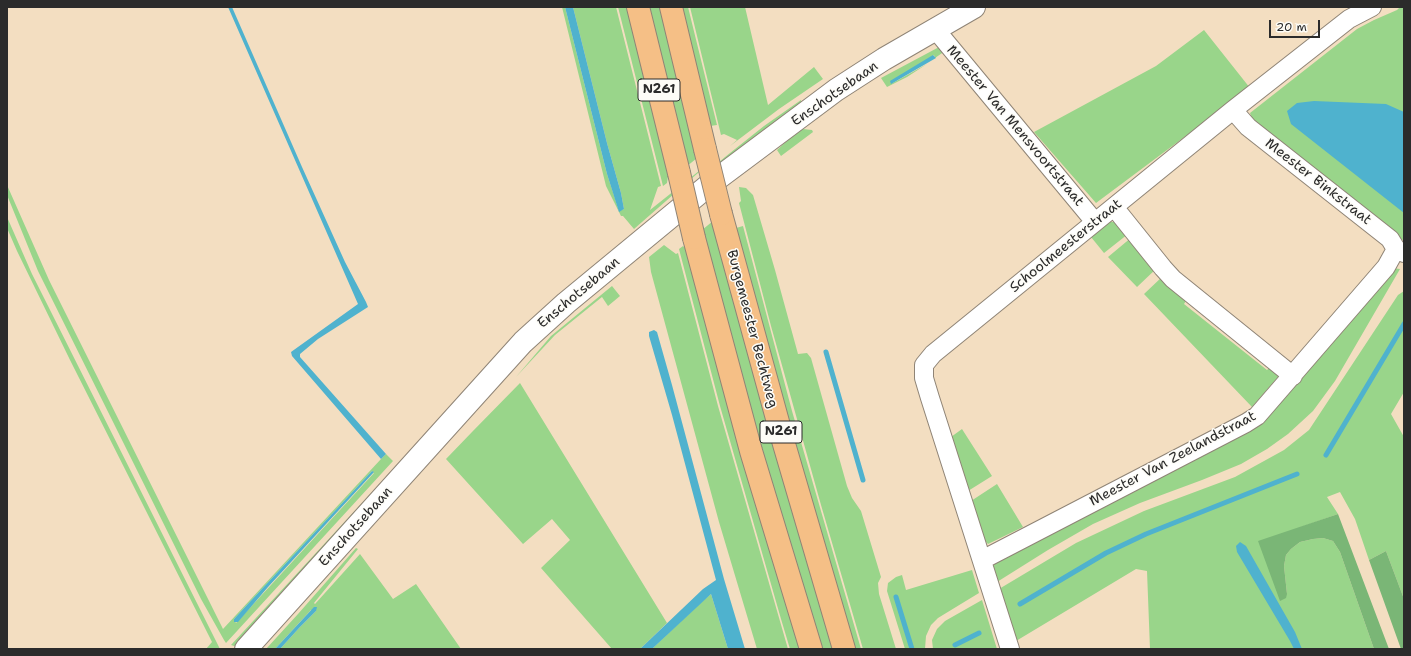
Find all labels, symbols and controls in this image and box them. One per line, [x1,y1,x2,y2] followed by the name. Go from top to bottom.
[1271,12,1322,38] scale bar
[1276,19,1307,35] text: 20 m
[943,42,1087,210] street label: Meester Van Mensvoortstraat
[788,58,882,130] street label: Enschotsebaan
[638,79,680,101] road number: N261
[1261,135,1375,229] street label: Meester Binkstraat
[1007,196,1125,296] street label: Schoolmeesterstraat
[723,248,781,410] street label: Burgemeester Bechtweg
[535,254,623,332] street label: Enschotsebaan
[1087,408,1259,510] street label: Meester Van Zeelandstraat
[760,421,802,443] road number: N261
[316,483,396,571] street label: Enschotsebaan

